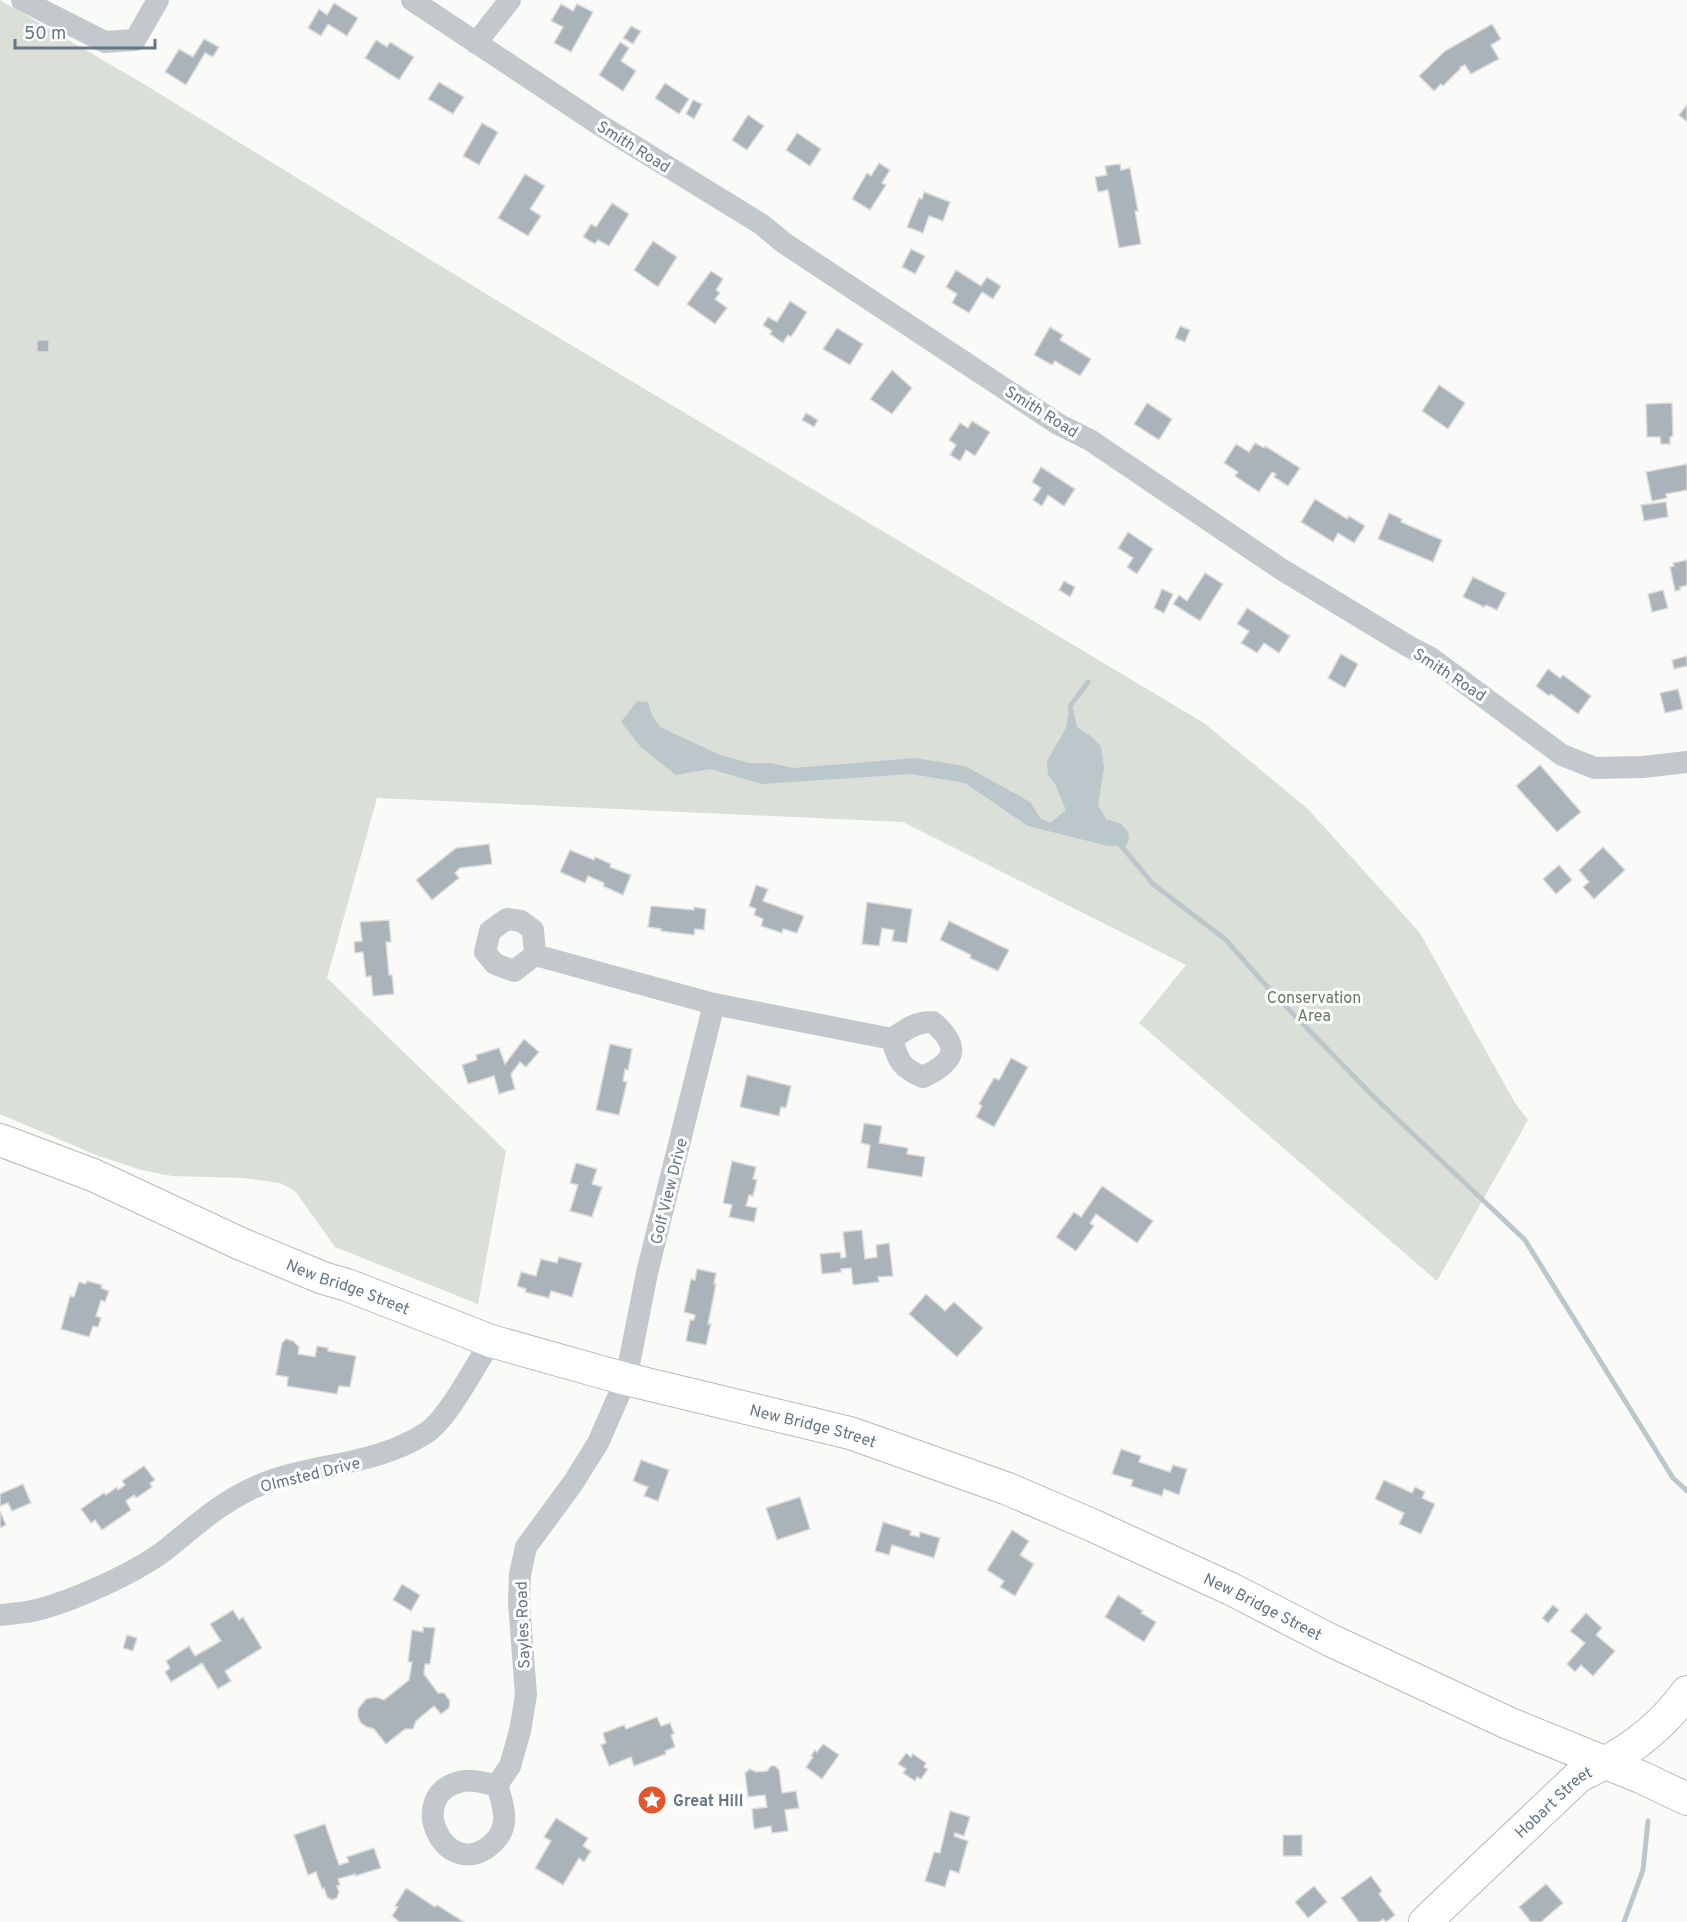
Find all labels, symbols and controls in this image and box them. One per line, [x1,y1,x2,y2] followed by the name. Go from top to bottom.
[15,12,154,50] scale bar
[24,23,66,46] text: 50 m
[593,117,673,178] street label: Smith Road
[1001,382,1081,443] street label: Smith Road
[1409,645,1489,707] street label: Smith Road
[1267,989,1361,1027] park label: Conservation Area
[647,1136,693,1247] street label: Golf View Drive
[283,1256,412,1320] street label: New Bridge Street
[747,1401,879,1454] street label: New Bridge Street
[258,1454,362,1498] street label: Olmsted Drive
[1200,1570,1325,1646] street label: New Bridge Street
[512,1581,536,1669] street label: Sayles Road
[1512,1763,1596,1843] street label: Hobart Street
[636,1784,668,1816] place icon: Great Hill
[673,1792,743,1812] place label: Great Hill

